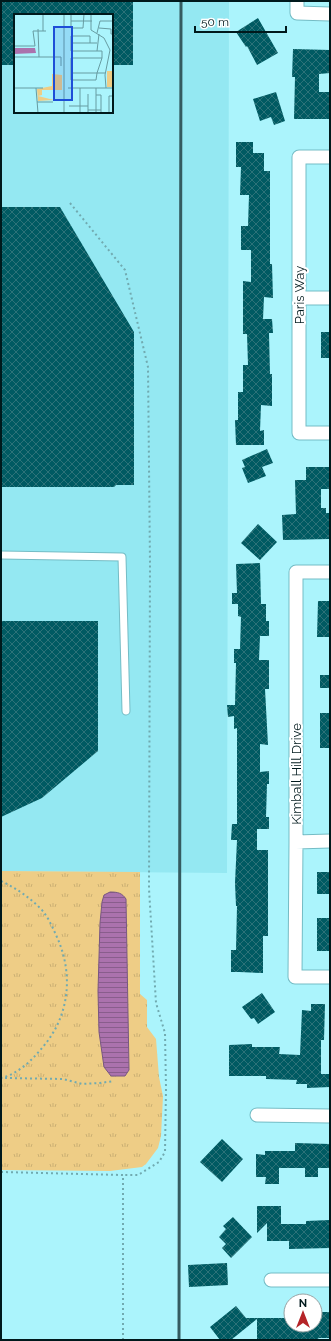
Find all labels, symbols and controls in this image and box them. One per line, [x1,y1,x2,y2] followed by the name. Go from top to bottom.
[195,8,286,34] scale bar
[14,14,113,113] inset map
[201,15,229,29] text: 50 m
[292,266,307,324] street label: Paris Way
[289,723,304,825] street label: Kimball Hill Drive
[283,1293,323,1333] north arrow
[299,1297,307,1310] text: N

